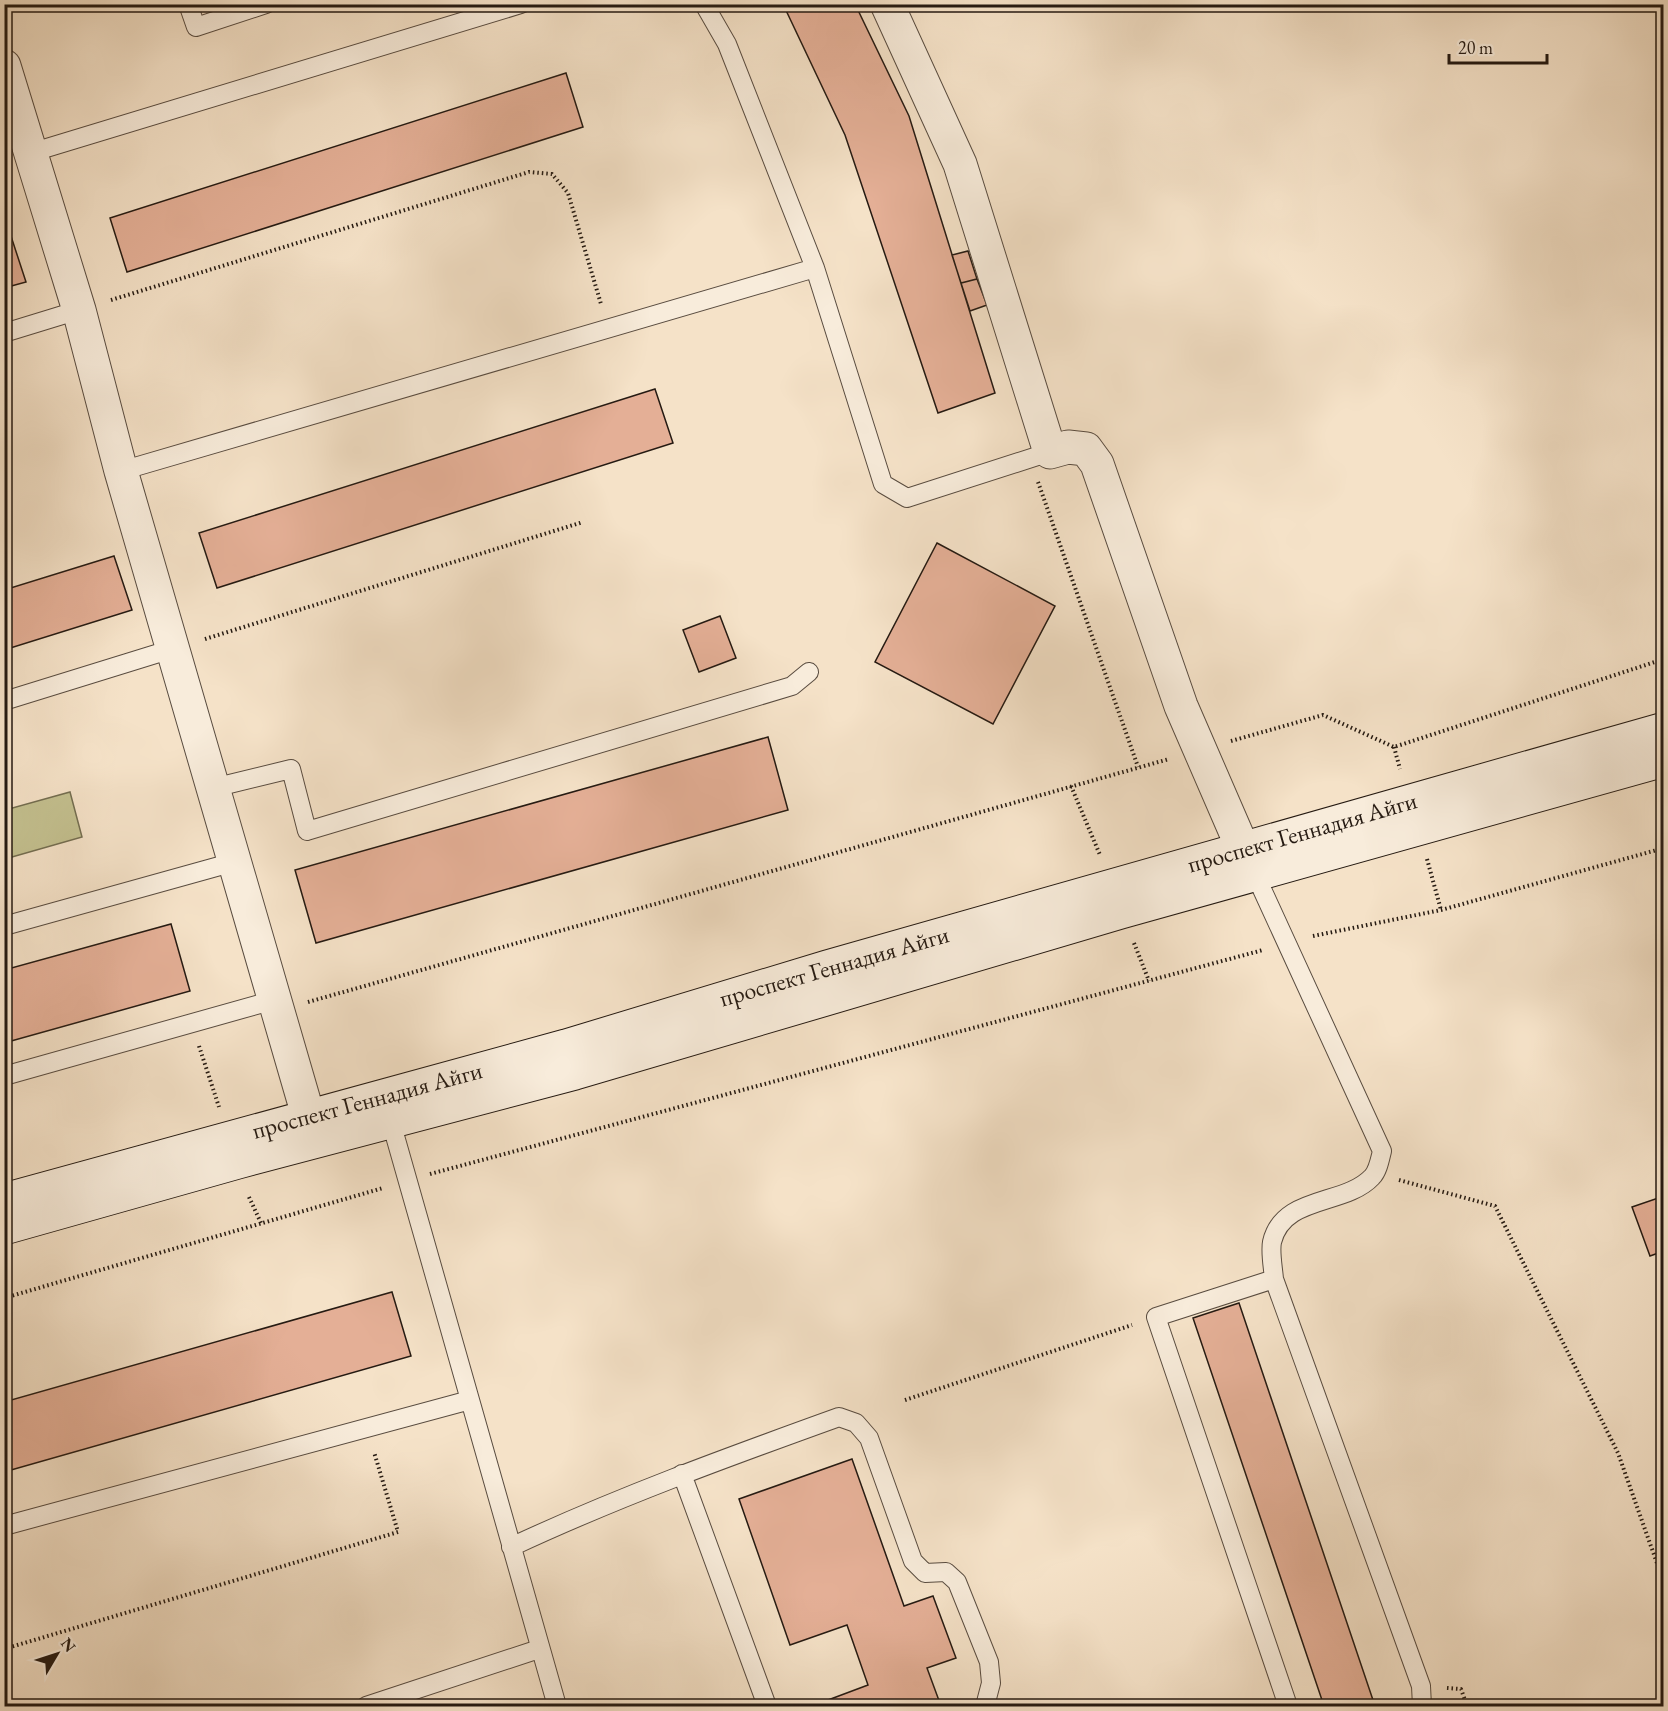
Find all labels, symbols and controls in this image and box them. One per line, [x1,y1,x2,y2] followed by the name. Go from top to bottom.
[1449,27,1546,65] scale bar
[1458,36,1493,59] text: 20 m
[1184,784,1421,880] street label: проспект Геннадия Айги
[716,918,953,1014] street label: проспект Геннадия Айги
[248,1054,486,1146] street label: проспект Геннадия Айги
[27,1624,87,1684] north arrow
[56,1633,81,1657] text: N

